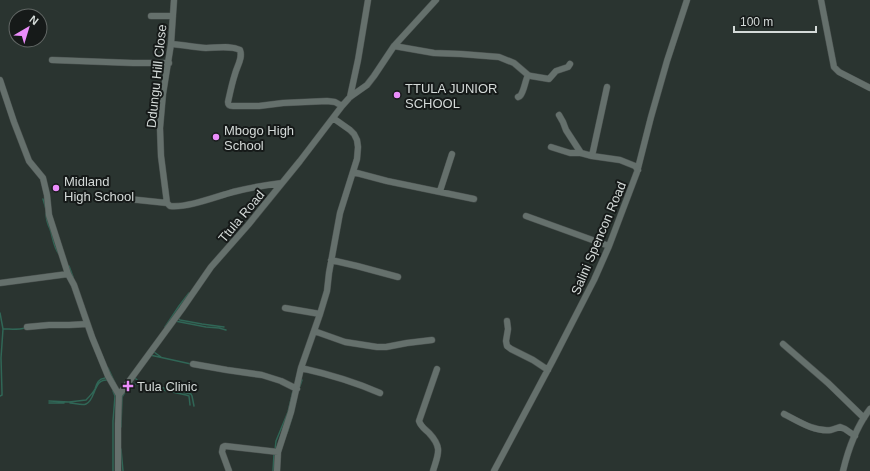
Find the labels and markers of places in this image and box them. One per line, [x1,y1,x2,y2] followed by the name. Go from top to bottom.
[405,81,497,111] place label: TTULA JUNIOR SCHOOL
[392,90,402,100] marker: TTULA JUNIOR SCHOOL
[224,123,294,153] place label: Mbogo High School
[211,132,221,142] marker: Mbogo High School
[64,174,134,204] place label: Midland High School
[51,183,61,193] marker: Midland High School
[137,379,198,394] place label: Tula Clinic
[122,380,134,392] marker: Tula Clinic

